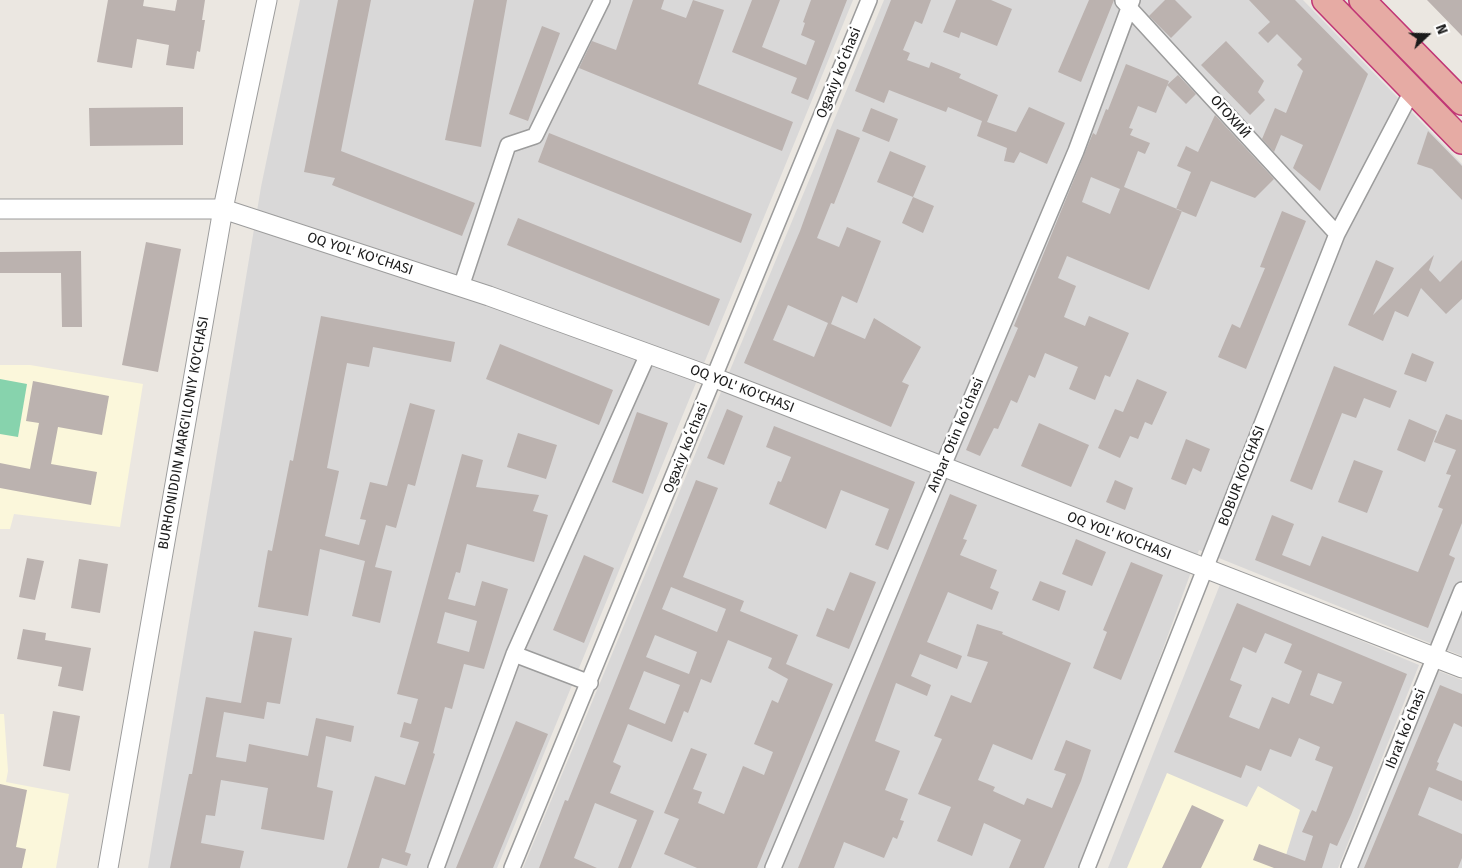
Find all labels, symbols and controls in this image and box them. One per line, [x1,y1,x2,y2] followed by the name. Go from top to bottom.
[1402,10,1452,60] north arrow
[1432,22,1451,37] text: N
[813,25,865,121] street label: Ogaxiy koʻchasi
[1206,92,1254,142] street label: ОГОХИЙ
[305,229,415,279] street label: OQ YOL' KO'CHASI
[155,315,213,551] street label: BURHONIDDIN MARG'ILONIY KO'CHASI
[687,361,797,417] street label: OQ YOL' KO'CHASI
[924,375,988,495] street label: Anbar Otin koʻchasi
[660,400,712,496] street label: Ogaxiy koʻchasi
[1215,423,1269,529] street label: BOBUR KO'CHASI
[1064,508,1174,564] street label: OQ YOL' KO'CHASI
[1382,687,1430,771] street label: Ibrat koʻchasi

